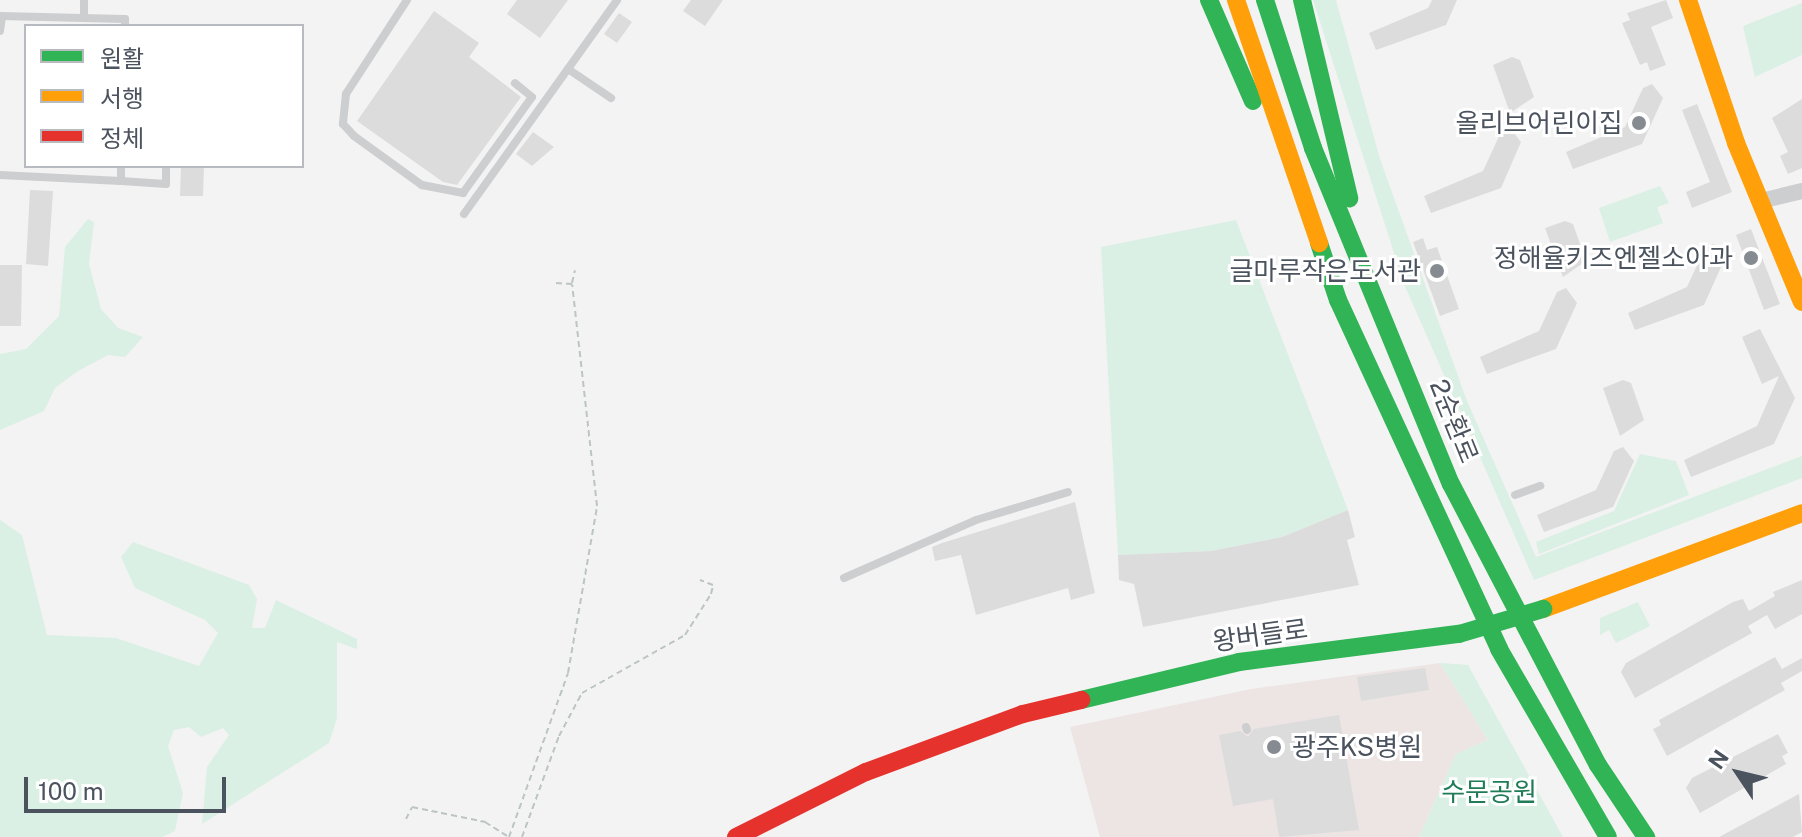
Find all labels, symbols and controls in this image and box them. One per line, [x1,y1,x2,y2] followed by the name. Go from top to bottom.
[24,24,304,168] legend
[100,44,144,72] text: 원활
[100,84,144,112] text: 서행
[1456,107,1623,139] place label: 올리브어린이집
[1630,114,1648,132] marker: 올리브어린이집
[100,124,144,152] text: 정체
[1494,242,1733,274] place label: 정해율키즈엔젤소아과
[1740,247,1762,269] marker: 정해율키즈엔젤소아과
[1230,255,1421,287] place label: 글마루작은도서관
[1428,262,1446,280] marker: 글마루작은도서관
[1423,375,1485,467] street label: 2순환로
[1210,613,1310,657] street label: 왕버들로
[1292,731,1422,763] place label: 광주KS병원
[1698,733,1778,813] north arrow
[1263,736,1285,758] marker: 광주KS병원
[1703,745,1734,774] text: N
[28,761,230,811] scale bar
[1441,776,1537,808] park label: 수문공원
[38,777,104,805] text: 100 m

